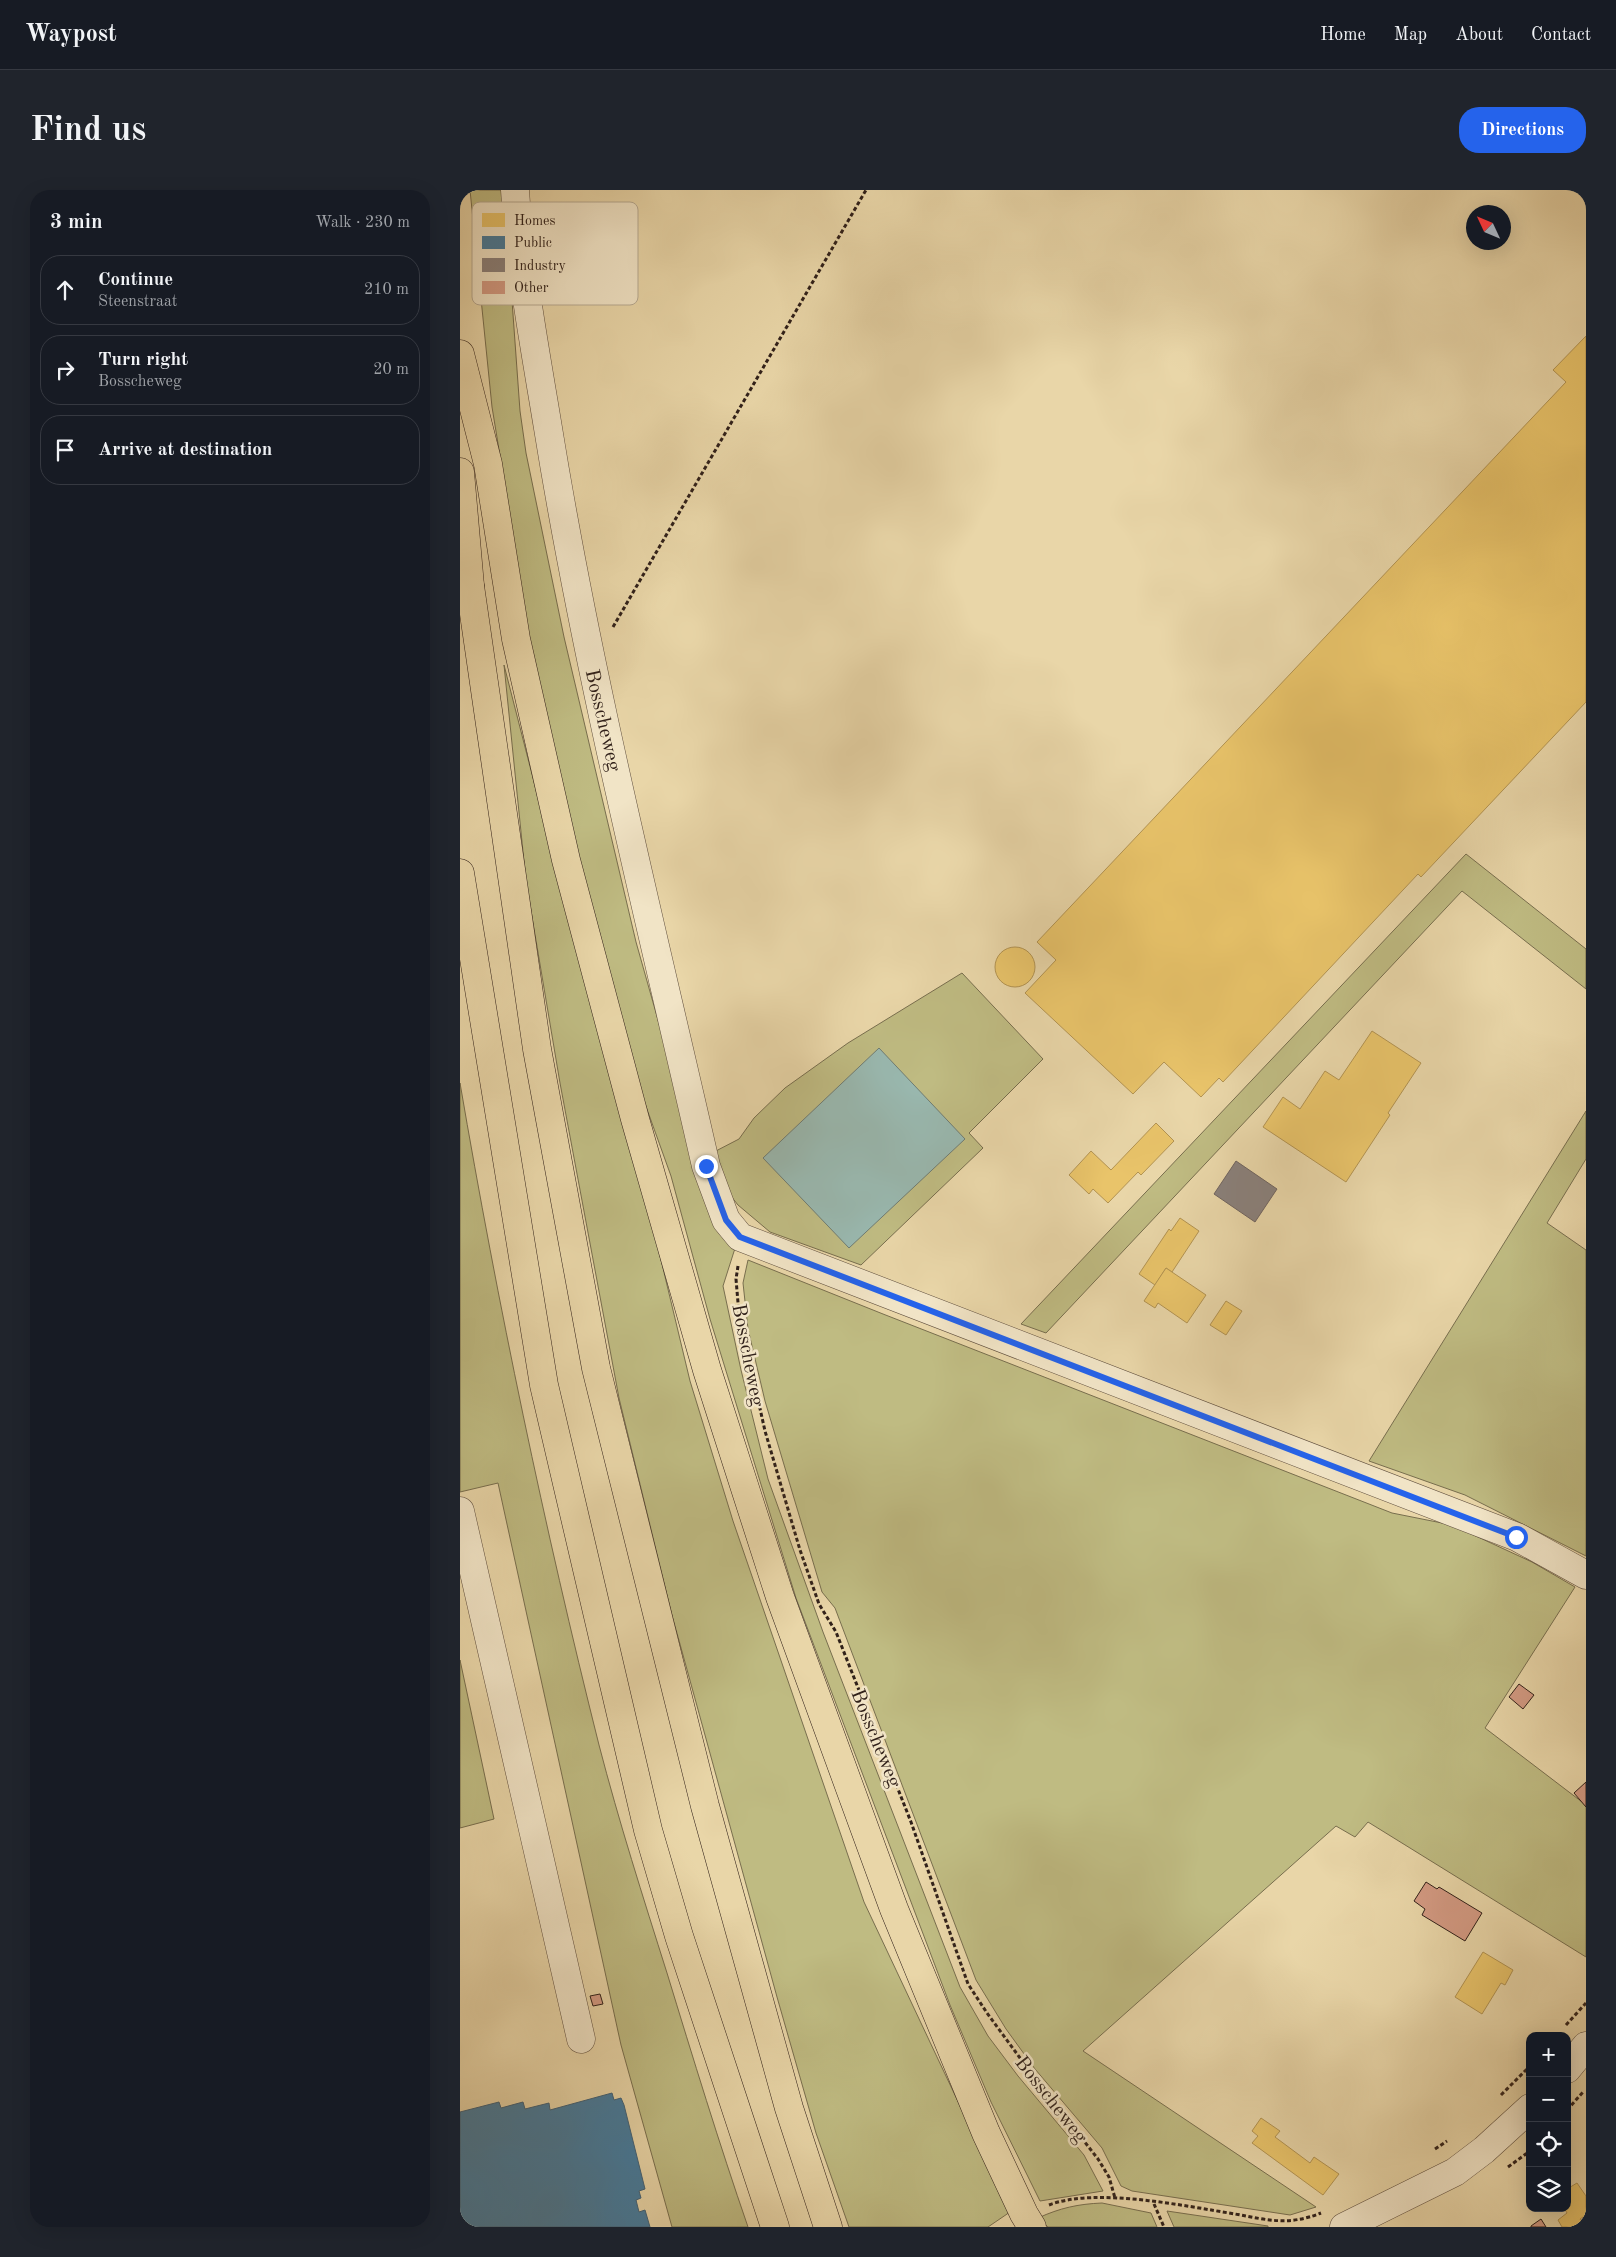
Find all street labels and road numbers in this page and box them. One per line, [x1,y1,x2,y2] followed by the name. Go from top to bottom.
[581,667,624,774] street label: Bosscheweg
[727,1302,767,1409] street label: Bosscheweg
[846,1687,904,1791] street label: Bosscheweg
[1010,2053,1091,2148] street label: Bosscheweg

